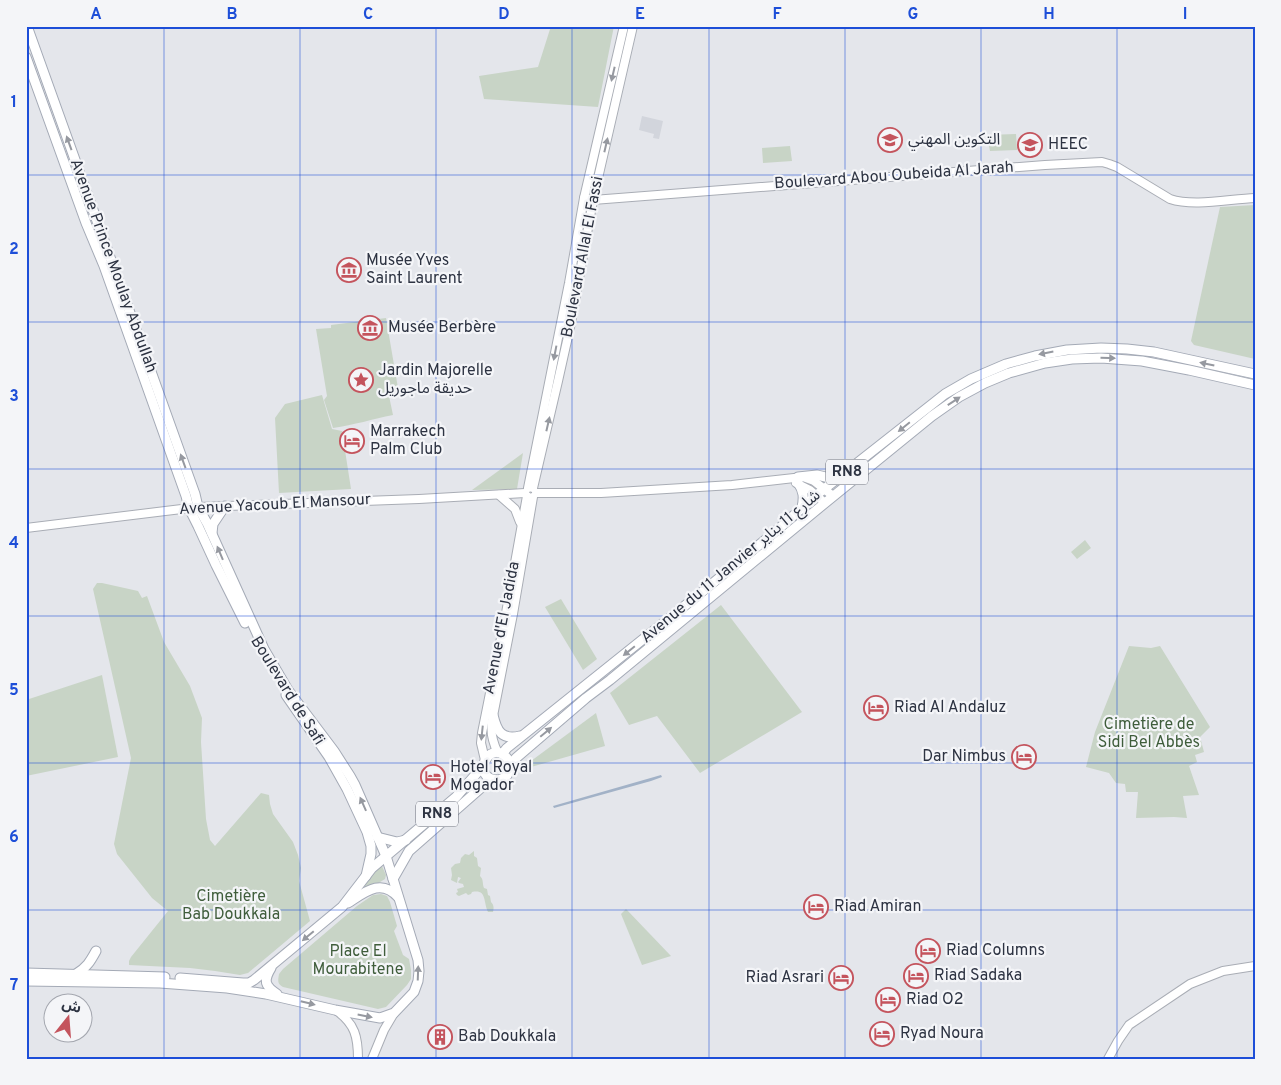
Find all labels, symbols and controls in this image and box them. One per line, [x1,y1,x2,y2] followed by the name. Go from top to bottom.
[90,5,102,25] text: A
[226,5,238,25] text: B
[363,5,373,25] text: C
[498,5,510,25] text: D
[635,5,645,25] text: E
[772,5,782,25] text: F
[908,5,918,25] text: G
[1043,5,1055,25] text: H
[1183,5,1187,25] text: I
[609,66,617,81] one-way arrow
[11,93,17,113] text: 1
[877,127,903,153] school or university icon: التكوين المهني
[908,130,1000,151] place label: التكوين المهني
[1017,132,1043,158] school or university icon: HEEC
[65,135,73,150] one-way arrow
[1048,135,1088,155] place label: HEEC
[602,137,610,152] one-way arrow
[65,156,161,376] street label: Avenue Prince Moulay Abdullah
[774,158,1014,194] street label: Boulevard Abou Oubeida Al Jarah
[558,175,608,339] street label: Boulevard Allal El Fassi
[9,240,19,260] text: 2
[366,251,463,289] place label: Musée Yves Saint Laurent
[336,257,362,283] museum icon: Musée Yves Saint Laurent
[357,315,383,341] museum icon: Musée Berbère
[388,318,496,338] place label: Musée Berbère
[550,345,558,361] one-way arrow
[1038,350,1054,358] one-way arrow
[1100,354,1116,362] one-way arrow
[1199,359,1215,367] one-way arrow
[378,361,493,399] place label: Jardin Majorelle حديقة ماجوريل
[348,367,374,393] place icon: Jardin Majorelle حديقة ماجوريل
[9,387,19,407] text: 3
[947,396,961,406] one-way arrow
[544,416,552,431] one-way arrow
[898,421,911,432] one-way arrow
[370,422,445,460] place label: Marrakech Palm Club
[339,428,365,454] hotel icon: Marrakech Palm Club
[179,453,187,468] one-way arrow
[826,460,868,484] road number: RN8
[637,486,826,649] street label: Avenue du 11 Janvier شارع 11 يناير
[178,490,372,520] street label: Avenue Yacoub El Mansour
[9,534,19,554] text: 4
[215,546,223,560] one-way arrow
[479,560,525,696] street label: Avenue d'El Jadida
[245,633,329,749] street label: Boulevard de Safi
[623,645,636,656] one-way arrow
[9,681,19,701] text: 5
[863,695,889,721] hotel icon: Riad Al Andaluz
[894,698,1006,718] place label: Riad Al Andaluz
[1098,715,1200,753] park label: Cimetière de Sidi Bel Abbès
[478,725,486,741] one-way arrow
[540,726,552,738] one-way arrow
[1011,744,1037,770] hotel icon: Dar Nimbus
[922,747,1006,767] place label: Dar Nimbus
[450,758,532,796] place label: Hotel Royal Mogador
[420,764,446,790] hotel icon: Hotel Royal Mogador
[359,797,367,811] one-way arrow
[416,802,458,826] road number: RN8
[9,828,19,848] text: 6
[182,887,280,925] park label: Cimetière Bab Doukkala
[803,894,829,920] hotel icon: Riad Amiran
[834,897,922,917] place label: Riad Amiran
[302,930,315,941] one-way arrow
[915,938,941,964] hotel icon: Riad Columns
[946,941,1045,961] place label: Riad Columns
[313,942,403,980] park label: Place El Mourabitene
[903,963,929,989] hotel icon: Riad Sadaka
[415,965,423,981] one-way arrow
[828,965,854,991] hotel icon: Riad Asrari
[934,966,1022,986] place label: Riad Sadaka
[746,968,824,988] place label: Riad Asrari
[10,976,18,996] text: 7
[875,987,901,1013] hotel icon: Riad O2
[906,990,964,1010] place label: Riad O2
[42,992,92,1042] north arrow
[60,996,83,1018] text: ش
[301,999,316,1007] one-way arrow
[357,1012,373,1020] one-way arrow
[869,1021,895,1047] hotel icon: Ryad Noura
[427,1024,453,1050] building icon: Bab Doukkala
[900,1024,984,1044] place label: Ryad Noura
[458,1027,556,1047] place label: Bab Doukkala

